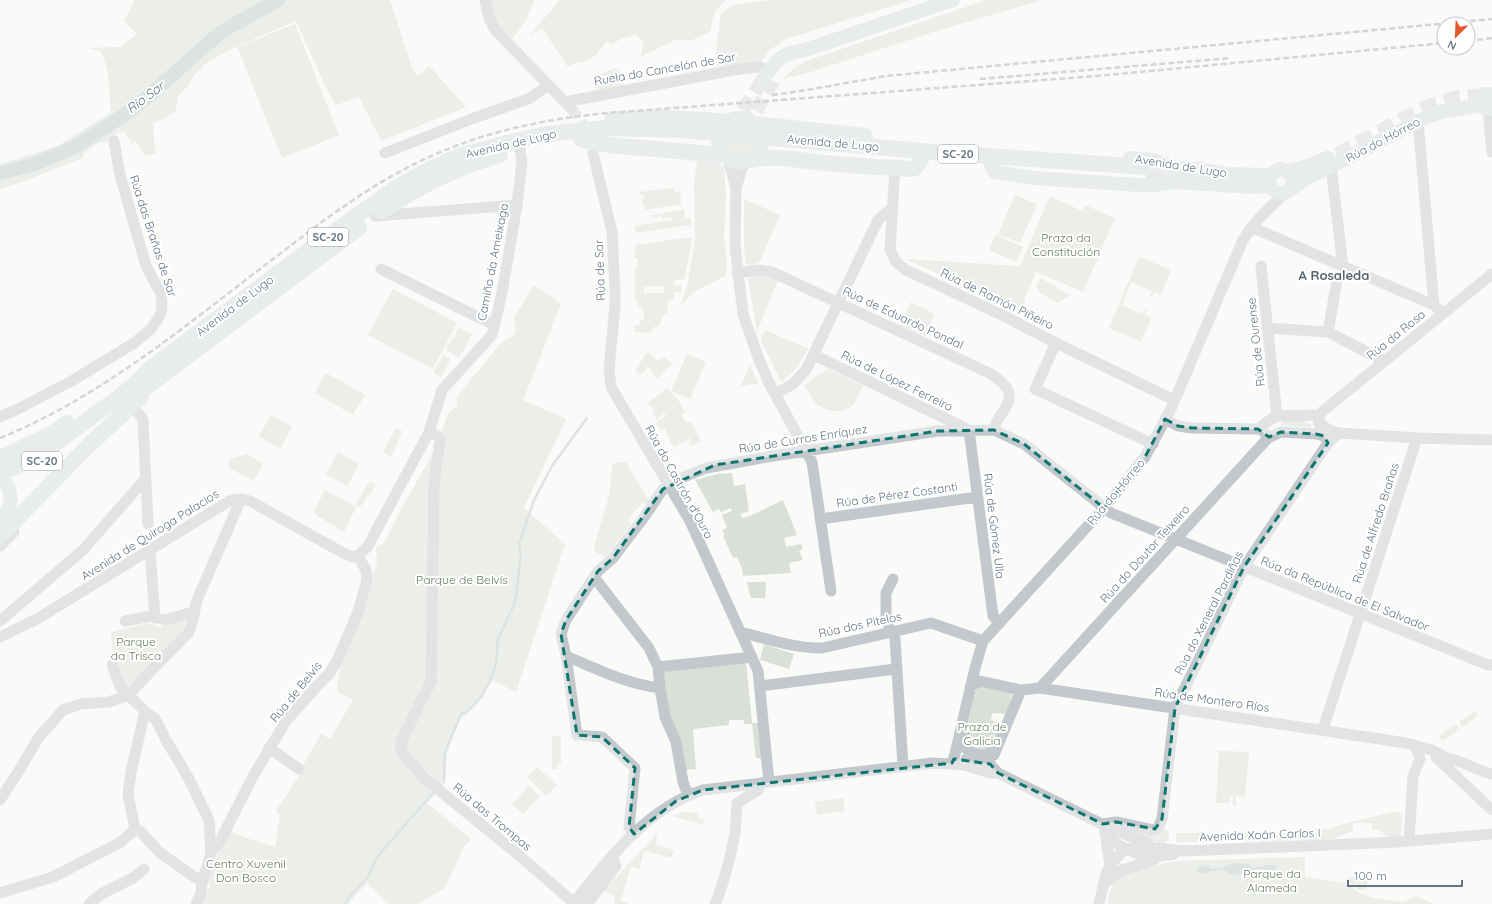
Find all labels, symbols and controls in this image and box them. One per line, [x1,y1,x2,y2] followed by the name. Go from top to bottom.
[1436,16,1476,56] north arrow
[1445,37,1458,53] text: N
[593,49,737,88] street label: Ruela do Cancelón de Sar
[123,76,169,116] water label: Río Sar
[1343,114,1422,165] street label: Rúa do Hórreo
[464,126,558,161] street label: Avenida de Lugo
[786,131,880,154] street label: Avenida de Lugo
[938,145,978,163] road number: SC-20
[1134,151,1228,180] street label: Avenida de Lugo
[127,173,180,299] street label: Rúa das Brañas de Sar
[474,202,511,322] street label: Camiño da Ameixaga
[308,228,348,246] road number: SC-20
[1032,230,1100,259] park label: Praza da Constitución
[591,239,608,301] street label: Rúa de Sar
[938,265,1056,332] street label: Rúa de Ramón Piñeiro
[1299,267,1369,283] district label: A Rosaleda
[193,272,276,339] street label: Avenida de Lugo
[840,283,966,352] street label: Rúa de Eduardo Pondal
[1243,297,1268,387] street label: Rúa de Ourense
[1363,306,1428,363] street label: Rúa da Rosa
[839,347,956,414] street label: Rúa de López Ferreiro
[738,421,869,456] street label: Rúa de Curros Enríquez
[642,422,717,541] street label: Rúa do Castrón d'Ouro
[22,452,62,470] road number: SC-20
[1084,455,1148,528] street label: Rúa do Hórreo
[1349,460,1402,585] street label: Rúa de Alfredo Brañas
[981,472,1008,580] street label: Rúa de Gómez Ulla
[835,479,958,510] street label: Rúa de Pérez Costanti
[78,486,222,583] street label: Avenida de Quiroga Palacios
[1097,502,1193,606] street label: Rúa do Doutor Teixeiro
[1171,548,1246,677] street label: Rúa do Xeneral Pardiñas
[1259,553,1432,634] street label: Rúa da República de El Salvador
[416,572,508,587] park label: Parque de Belvís
[817,608,903,641] street label: Rúa dos Pitelos
[111,634,161,663] park label: Parque da Trisca
[266,658,325,725] street label: Rúa de Belvís
[1154,684,1271,715] street label: Rúa de Montero Ríos
[957,719,1007,748] park label: Praza de Galicia
[450,779,535,854] street label: Rúa das Trompas
[1199,825,1321,844] street label: Avenida Xoán Carlos I
[206,856,286,885] park label: Centro Xuvenil Don Bosco
[1348,862,1462,888] scale bar
[1243,866,1301,895] park label: Parque da Alameda
[1354,868,1387,883] text: 100 m

